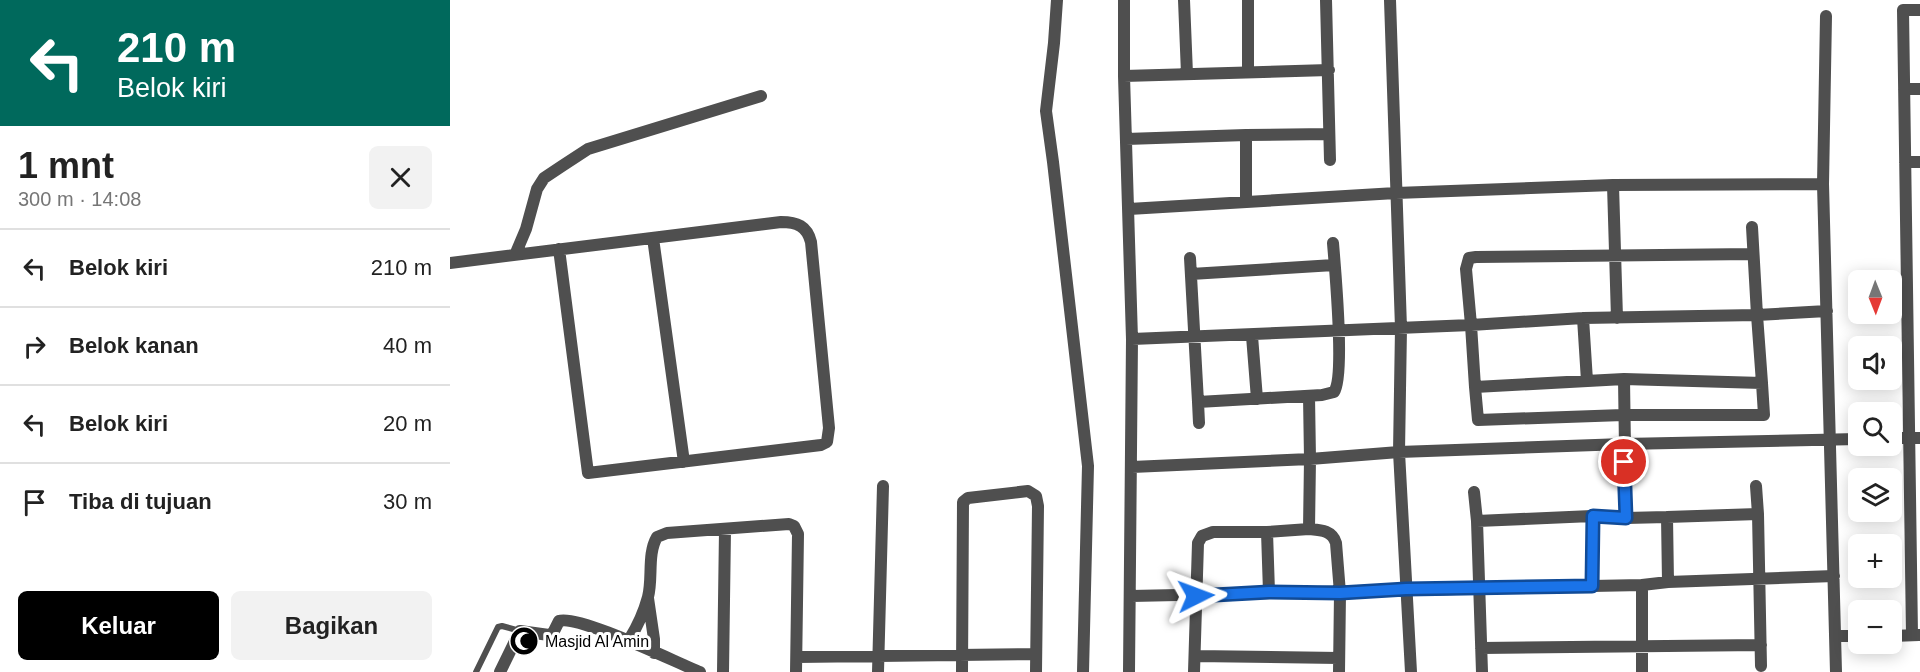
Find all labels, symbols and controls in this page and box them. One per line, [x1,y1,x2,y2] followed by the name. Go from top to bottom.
[18,24,96,102] icon: left
[117,24,236,71] text: 210 m
[117,73,227,103] text: Belok kiri
[18,145,114,186] text: 1 mnt
[369,146,432,209] button: close
[18,188,141,210] text: 300 m · 14:08
[18,252,51,285] icon: left
[69,255,168,280] text: Belok kiri
[371,255,432,280] text: 210 m
[1848,270,1902,324] north arrow
[1848,270,1902,654] map controls
[18,330,51,363] icon: right
[69,333,199,358] text: Belok kanan
[383,333,432,358] text: 40 m
[1848,336,1902,390] button: sound
[1848,402,1902,456] button: search
[18,408,51,441] icon: left
[69,411,168,436] text: Belok kiri
[383,411,432,436] text: 20 m
[1598,436,1649,487] pin
[1607,445,1640,478] icon: arrive
[1848,468,1902,522] button: layers
[18,486,51,519] icon: arrive
[69,489,212,514] text: Tiba di tujuan
[383,489,432,514] text: 30 m
[1848,534,1902,588] button: +
[1164,564,1228,628] position arrow
[18,591,219,660] button: Keluar
[231,591,432,660] button: Bagikan
[1848,600,1902,654] button: −
[508,625,540,657] mosque icon: Masjid Al Amin
[545,633,649,650] place label: Masjid Al Amin

